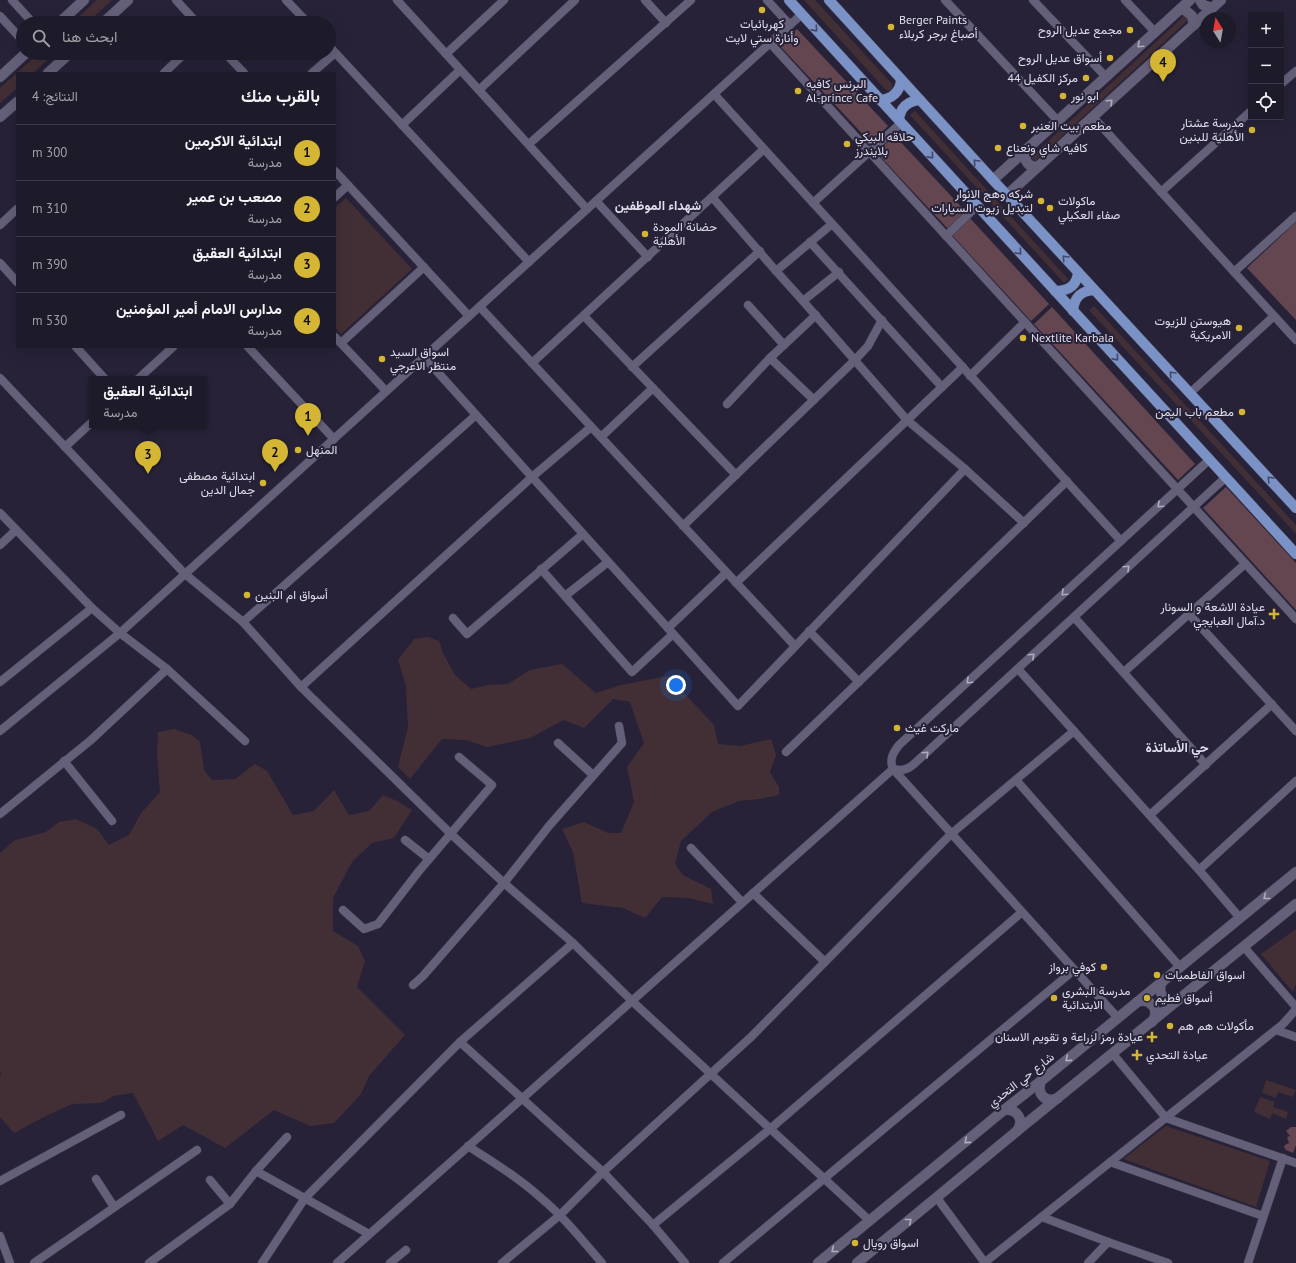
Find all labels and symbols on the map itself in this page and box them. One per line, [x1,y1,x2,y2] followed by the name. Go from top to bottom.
[757,5,767,15] marker: كهربائيات وأنارة ستي لايت
[899,12,978,43] place label: Berger Paints أصباغ برجر كربلاء
[1200,12,1236,48] north arrow
[725,16,799,48] place label: كهربائيات وأنارة ستي لايت
[886,22,896,32] marker: Berger Paints أصباغ برجر كربلاء
[1038,22,1122,39] place label: مجمع عديل الروح
[811,24,818,32] one-way arrow
[1125,25,1135,35] marker: مجمع عديل الروح
[1138,41,1145,48] one-way arrow
[1150,49,1176,82] pin: 4
[1018,50,1102,67] place label: أسواق عديل الروح
[1105,53,1115,63] marker: أسواق عديل الروح
[1007,70,1078,86] place label: مركز الكفيل 44
[1081,73,1091,83] marker: مركز الكفيل 44
[806,76,878,105] place label: البرنس كافيه Al-prince Cafe
[793,86,803,96] marker: البرنس كافيه Al-prince Cafe
[1070,88,1099,104] place label: ابو نور
[1058,91,1068,101] marker: ابو نور
[1105,99,1113,107] one-way arrow
[1180,115,1244,145] place label: مدرسة عشتار الأهلية للبنين
[1030,118,1111,134] place label: مطعم بيت العنبر
[1018,121,1028,131] marker: مطعم بيت العنبر
[1247,125,1257,135] marker: مدرسة عشتار الأهلية للبنين
[854,129,914,159] place label: حلاقه البيكي بلايندرز
[842,139,852,149] marker: حلاقه البيكي بلايندرز
[1006,140,1088,158] place label: كافيه شاي ونعناع
[993,143,1003,153] marker: كافيه شاي ونعناع
[926,151,934,159] one-way arrow
[974,159,981,167] one-way arrow
[931,186,1033,216] place label: شركه وهج الانوار لتبديل زيوت السيارات
[1058,193,1120,225] place label: ماكولات صفاء العكيلي
[1036,196,1046,206] marker: شركه وهج الانوار لتبديل زيوت السيارات
[615,197,701,214] district label: شهداء الموظفين
[1045,203,1055,213] marker: ماكولات صفاء العكيلي
[653,219,717,248] place label: حضانة المودة الأهلية
[640,229,650,239] marker: حضانة المودة الأهلية
[1014,247,1022,255] one-way arrow
[1062,255,1069,262] one-way arrow
[1155,313,1231,343] place label: هيوستن للزيوت الامريكية
[1234,323,1244,333] marker: هيوستن للزيوت الامريكية
[1031,330,1114,345] place label: Nextlite Karbala
[1018,333,1028,343] marker: Nextlite Karbala
[390,344,456,376] place label: اسواق السيد منتظر الاعرجي
[1111,353,1119,361] one-way arrow
[377,354,387,364] marker: اسواق السيد منتظر الاعرجي
[1169,371,1177,379] one-way arrow
[295,403,321,436] pin: 1
[1155,404,1234,420] place label: مطعم باب اليمن
[1237,407,1247,417] marker: مطعم باب اليمن
[262,439,288,472] pin: 2
[135,441,161,474] pin: 3
[306,442,337,458] place label: المنهل
[293,445,303,455] marker: المنهل
[179,468,255,498] place label: ابتدائية مصطفى جمال الدين
[1267,477,1274,484] one-way arrow
[258,478,268,488] marker: ابتدائية مصطفى جمال الدين
[1157,500,1165,508] one-way arrow
[1122,565,1130,573] one-way arrow
[255,587,328,603] place label: أسواق ام البنين
[1061,588,1069,596] one-way arrow
[242,590,252,600] marker: أسواق ام البنين
[1159,599,1265,631] place label: عيادة الاشعة و السونار د.آمال العبايجي
[1268,608,1280,620] marker: عيادة الاشعة و السونار د.آمال العبايجي
[1027,654,1034,661] one-way arrow
[666,675,686,695] your location
[966,676,973,683] one-way arrow
[905,720,959,736] place label: ماركت غيث
[892,723,902,733] marker: ماركت غيث
[1145,739,1209,758] district label: حي الأساتذة
[921,751,928,758] one-way arrow
[1263,893,1270,900] one-way arrow
[1048,959,1096,977] place label: كوفي برواز
[1099,962,1109,972] marker: كوفي برواز
[1165,967,1245,983] place label: اسواق الفاطميات
[1152,970,1162,980] marker: اسواق الفاطميات
[1062,983,1130,1012] place label: مدرسة البشرى الابتدائية
[1155,990,1213,1006] place label: أسواق فطيم
[1049,993,1059,1003] marker: مدرسة البشرى الابتدائية
[1142,993,1152,1003] marker: أسواق فطيم
[1178,1018,1254,1034] place label: مأكولات هم هم
[1165,1021,1175,1031] marker: مأكولات هم هم
[995,1029,1143,1045] place label: عيادة رمز لزراعة و تقويم الاسنان
[1146,1031,1158,1043] marker: عيادة رمز لزراعة و تقويم الاسنان
[1146,1047,1208,1065] place label: عيادة التحدي
[985,1049,1059,1112] street label: شارع حي التحدي
[1131,1049,1143,1061] marker: عيادة التحدي
[1065,1055,1072,1062] one-way arrow
[964,1136,971,1143] one-way arrow
[904,1218,911,1225] one-way arrow
[863,1235,919,1251] place label: اسواق رويال
[850,1238,860,1248] marker: اسواق رويال
[831,1246,838,1253] one-way arrow

